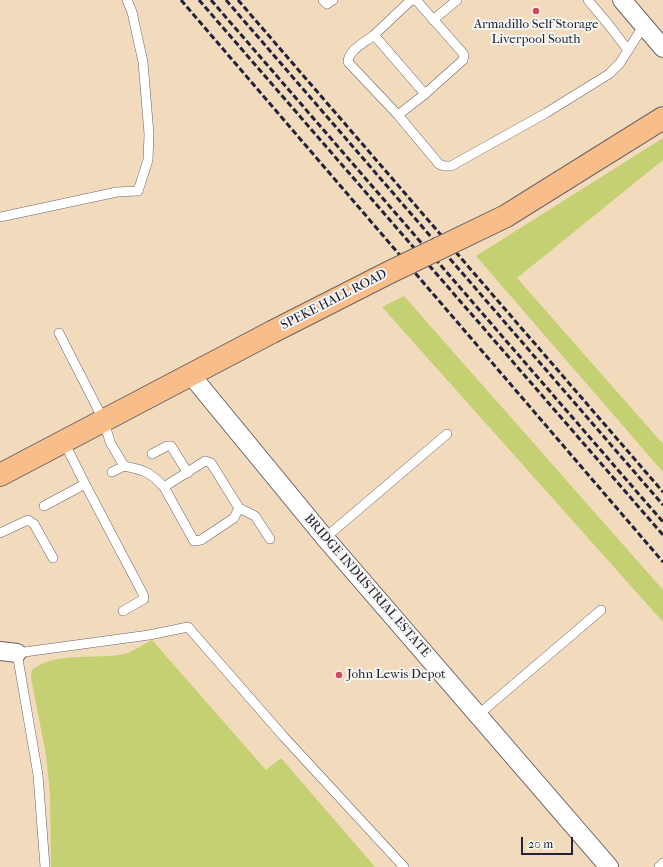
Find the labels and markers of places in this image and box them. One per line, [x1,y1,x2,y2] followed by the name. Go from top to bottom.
[531,6,541,16] marker: Armadillo Self Storage Liverpool South
[474,17,598,48] place label: Armadillo Self Storage Liverpool South
[347,667,446,683] place label: John Lewis Depot
[334,670,344,680] marker: John Lewis Depot

